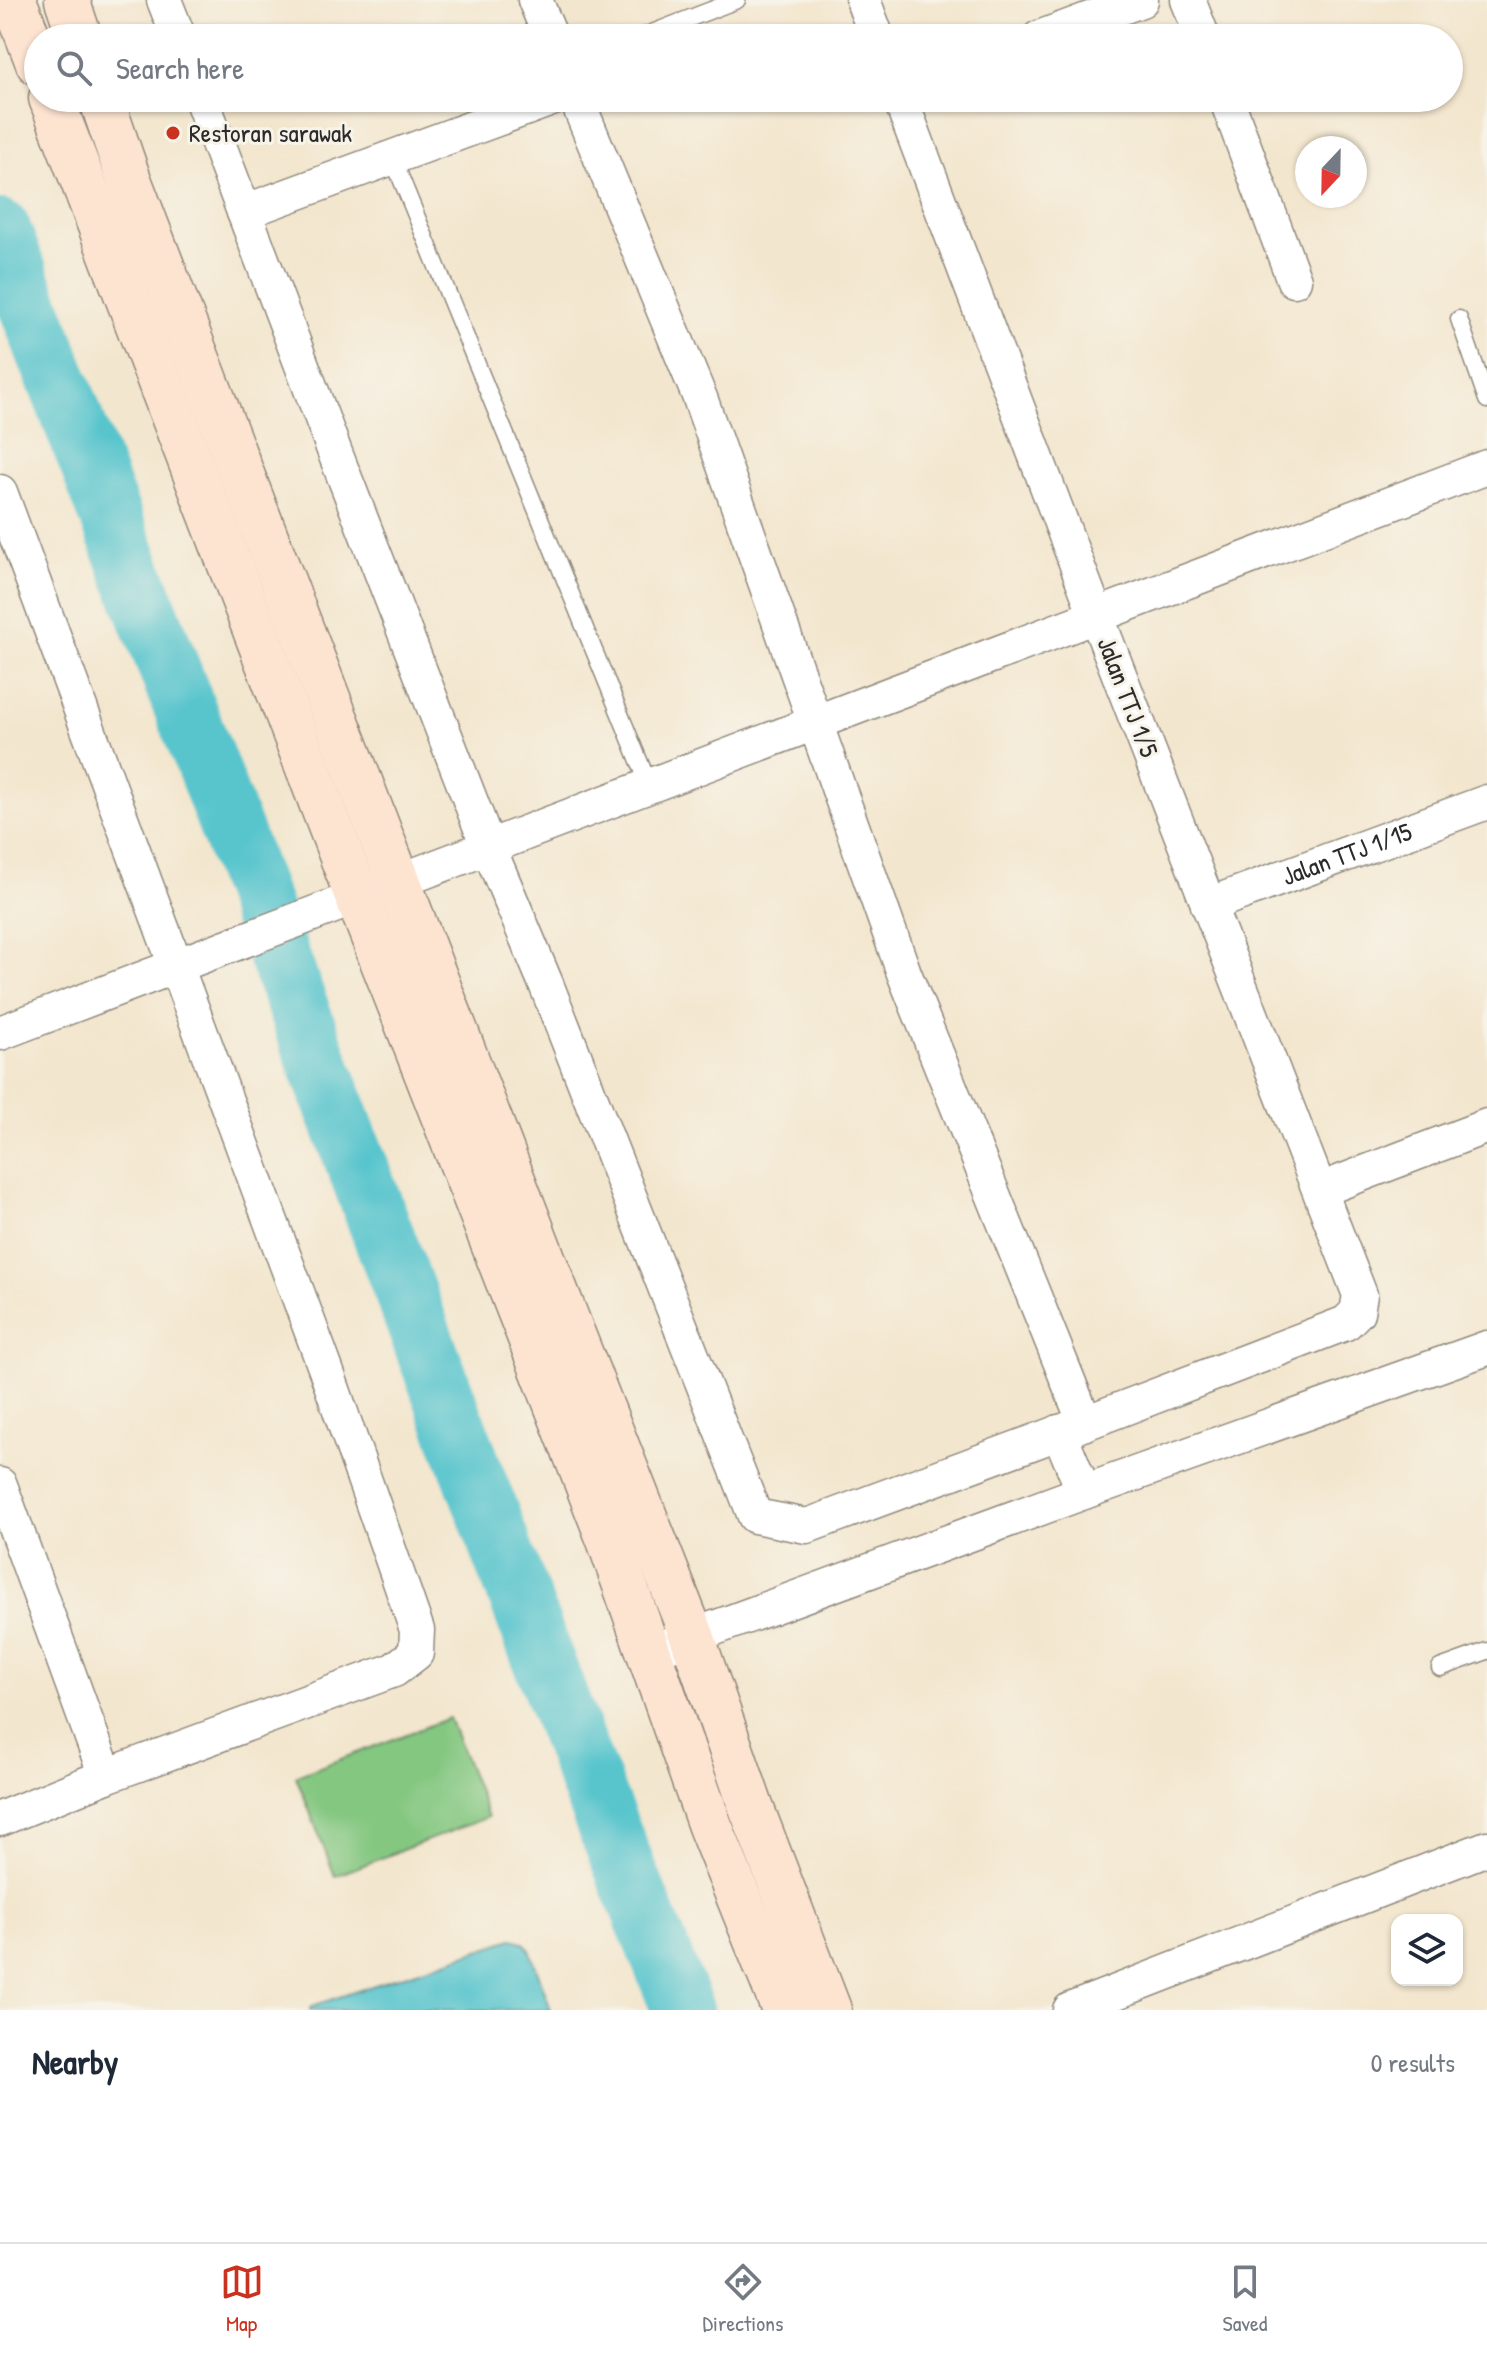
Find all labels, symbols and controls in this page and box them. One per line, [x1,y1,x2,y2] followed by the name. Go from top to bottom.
[24,24,1463,112] search box
[52,46,96,90] icon: search
[116,48,244,88] text: Search here
[189,115,352,150] place label: Restoran sarawak
[164,124,182,142] marker: Restoran sarawak
[1295,136,1367,208] north arrow
[1090,632,1167,762] street label: Jalan TTJ 1/5
[1277,813,1416,893] street label: Jalan TTJ 1/15
[1391,1914,1463,1986] map controls
[1391,1914,1463,1986] button: layers
[32,2039,118,2085] text: Nearby
[1371,2045,1455,2080] text: 0 results
[220,2260,264,2338] tab: Map
[703,2260,784,2338] tab: Directions
[1223,2260,1267,2338] tab: Saved

